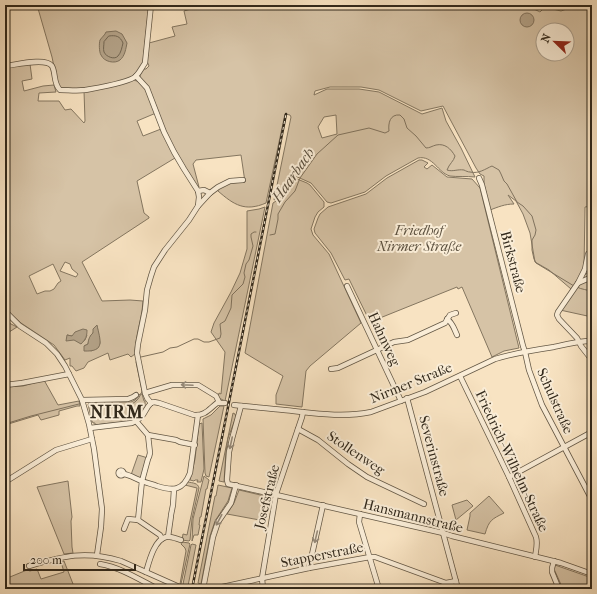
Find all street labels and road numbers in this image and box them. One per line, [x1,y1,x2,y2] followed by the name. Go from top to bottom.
[497,229,529,295] street label: Birkstraße
[364,309,404,369] street label: Hahnweg
[367,359,455,407] street label: Nirmer Straße
[533,366,577,437] street label: Schulstraße
[472,387,552,535] street label: Friedrich-Wilhelm-Straße
[415,414,453,498] street label: Severinstraße
[324,427,389,479] street label: Stollenweg
[251,463,283,532] street label: Josefstraße
[361,495,465,537] street label: Hansmannstraße
[279,539,365,571] street label: Stapperstraße

